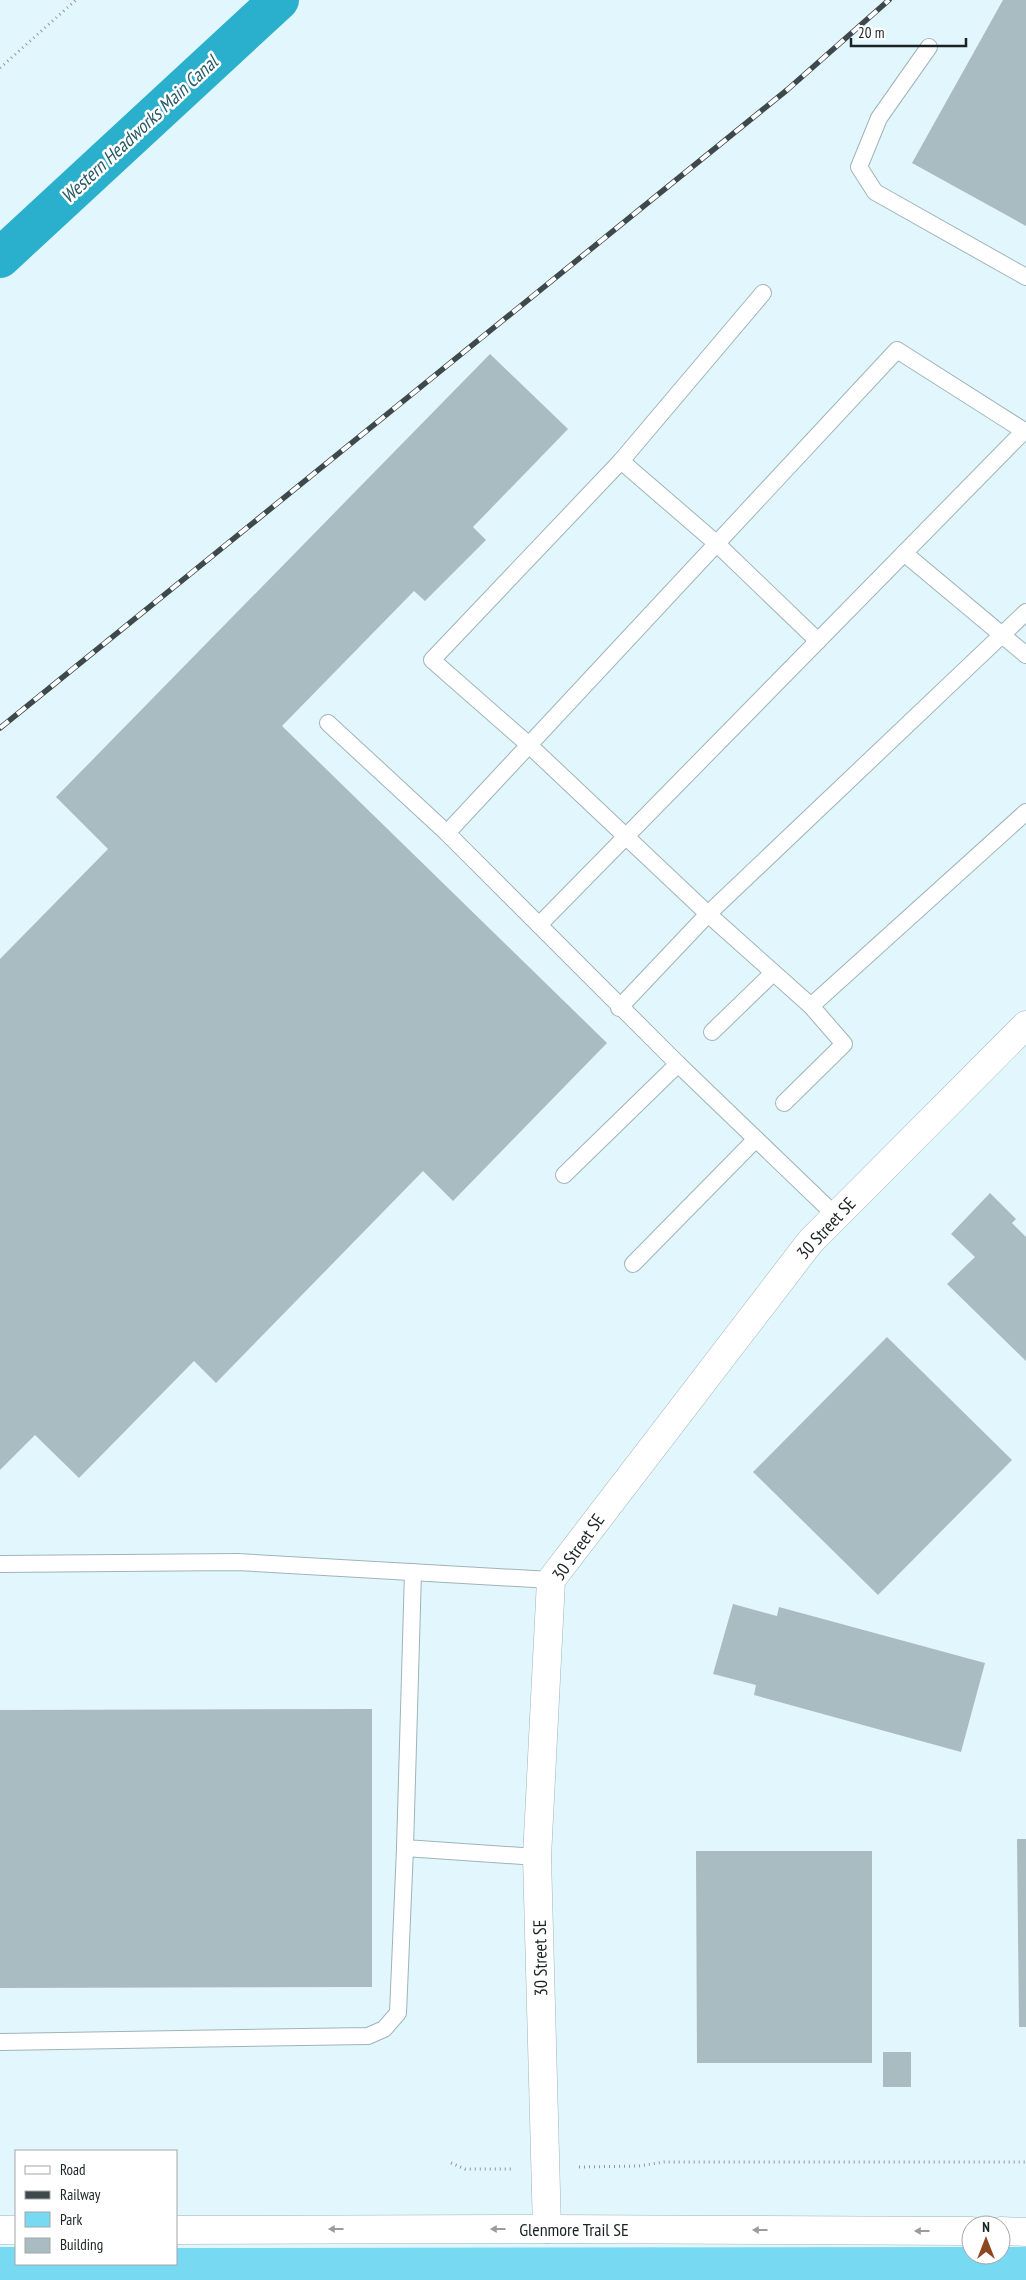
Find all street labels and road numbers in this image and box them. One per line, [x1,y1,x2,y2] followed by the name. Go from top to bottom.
[791,1192,861,1264] street label: 30 Street SE
[547,1509,609,1585] street label: 30 Street SE
[528,1920,552,1996] street label: 30 Street SE
[519,2218,629,2241] street label: Glenmore Trail SE

